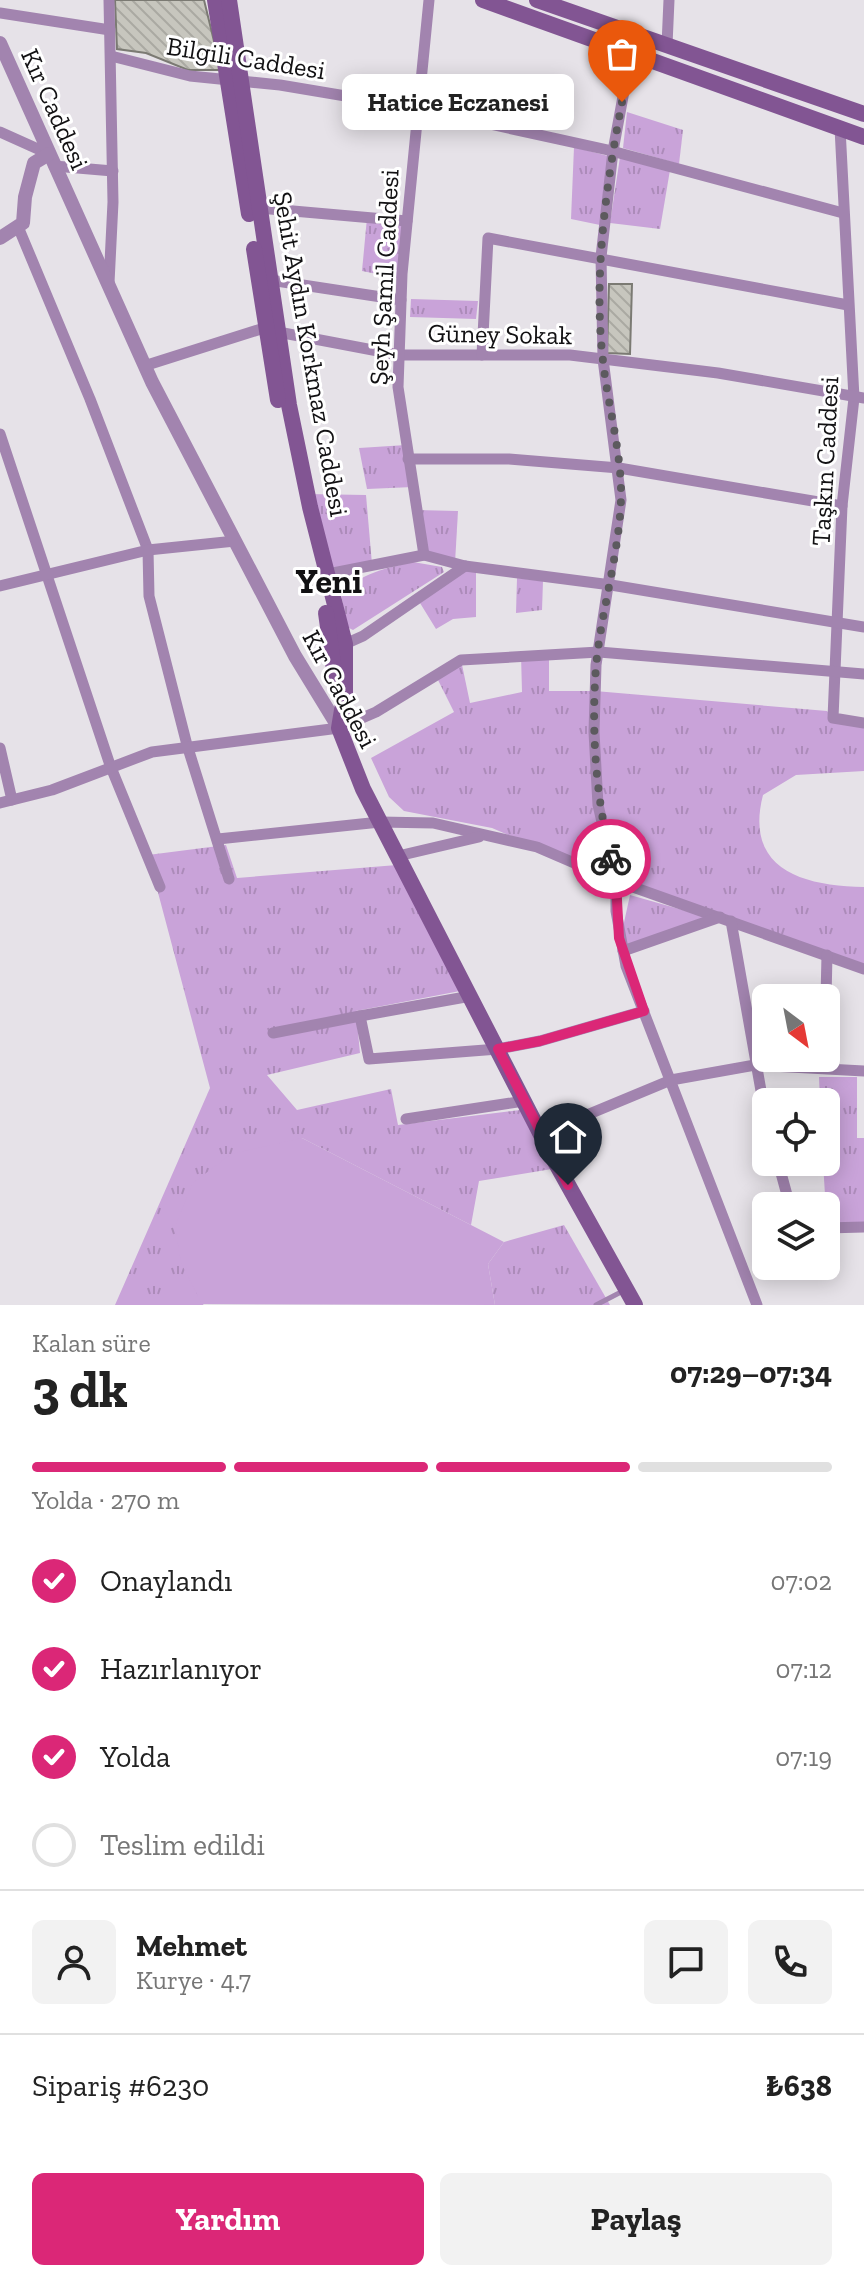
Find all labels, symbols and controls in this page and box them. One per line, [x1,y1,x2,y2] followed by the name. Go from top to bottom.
[588,20,656,102] pin
[164,30,328,86] street label: Bilgili Caddesi
[600,32,644,76] icon: bag
[14,43,96,175] street label: Kır Caddesi
[342,74,574,130] callout: Hatice Eczanesi
[367,86,549,118] text: Hatice Eczanesi
[362,168,406,386] street label: Şeyh Şamil Caddesi
[267,189,355,519] street label: Şehit Aydın Korkmaz Caddesi
[427,317,573,351] street label: Güney Sokak
[805,375,845,547] street label: Taşkın Caddesi
[296,561,362,602] district label: Yeni
[296,624,384,754] street label: Kır Caddesi
[571,819,651,899] courier
[589,837,633,881] icon: bike
[752,984,840,1072] north arrow
[752,984,840,1280] map controls
[752,1088,840,1176] button: locate
[534,1103,602,1185] pin
[546,1115,590,1159] icon: home
[752,1192,840,1280] button: layers
[32,1327,151,1359] text: Kalan süre
[670,1355,832,1391] text: 07:29–07:34
[32,1358,128,1420] text: 3 dk
[32,1484,179,1516] text: Yolda · 270 m
[32,1559,76,1603] icon: check
[100,1563,232,1599] text: Onaylandı
[771,1565,832,1597] text: 07:02
[32,1647,76,1691] icon: check
[100,1651,262,1687] text: Hazırlanıyor
[776,1653,832,1685] text: 07:12
[32,1735,76,1779] icon: check
[100,1739,170,1775] text: Yolda
[775,1741,832,1773] text: 07:19
[100,1827,265,1863] text: Teslim edildi
[32,1920,116,2004] button: person
[644,1920,728,2004] button: chat
[748,1920,832,2004] button: phone
[136,1928,247,1964] text: Mehmet
[136,1964,251,1996] text: Kurye · 4.7
[32,2068,209,2104] text: Sipariş #6230
[766,2068,832,2104] text: ₺638
[32,2173,424,2265] button: Yardım
[440,2173,832,2265] button: Paylaş

